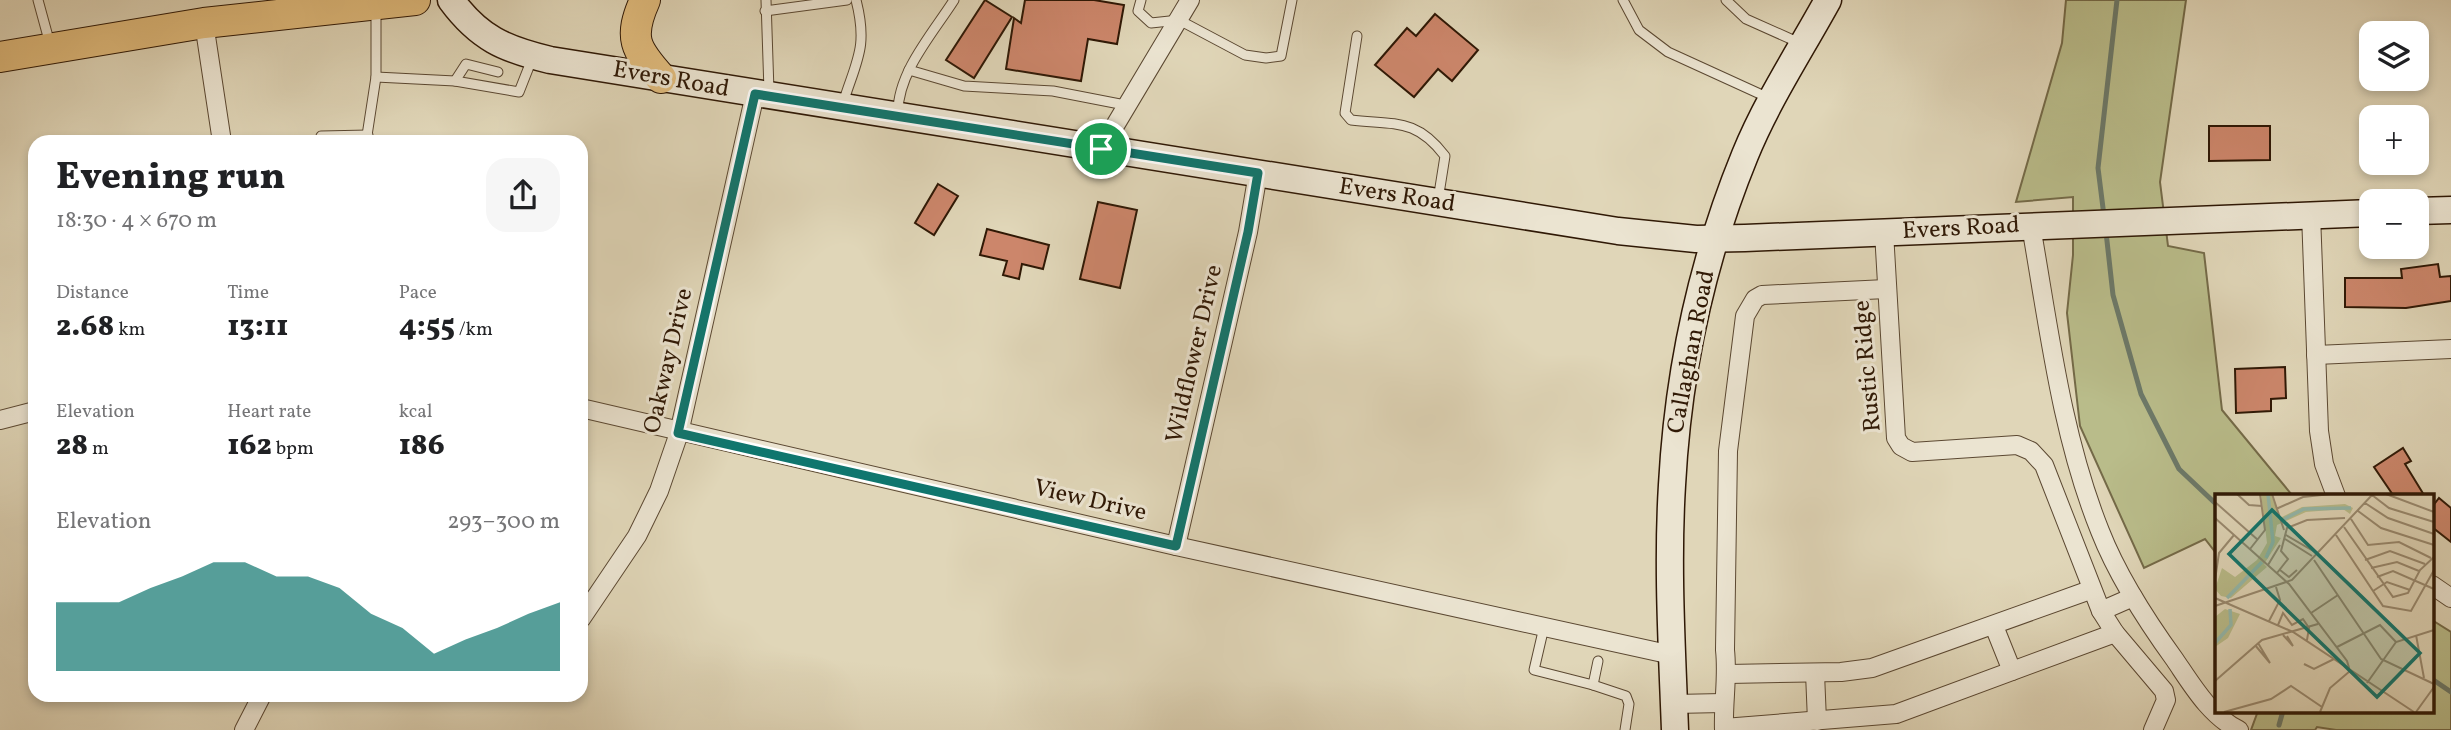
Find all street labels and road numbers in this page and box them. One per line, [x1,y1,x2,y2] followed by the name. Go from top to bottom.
[610,53,732,107] street label: Evers Road
[1336,170,1458,222] street label: Evers Road
[1901,209,2021,249] street label: Evers Road
[1158,262,1232,446] street label: Wildflower Drive
[1659,267,1725,437] street label: Callaghan Road
[636,285,702,437] street label: Oakway Drive
[1845,299,1891,433] street label: Rustic Ridge
[1030,472,1150,530] street label: View Drive

